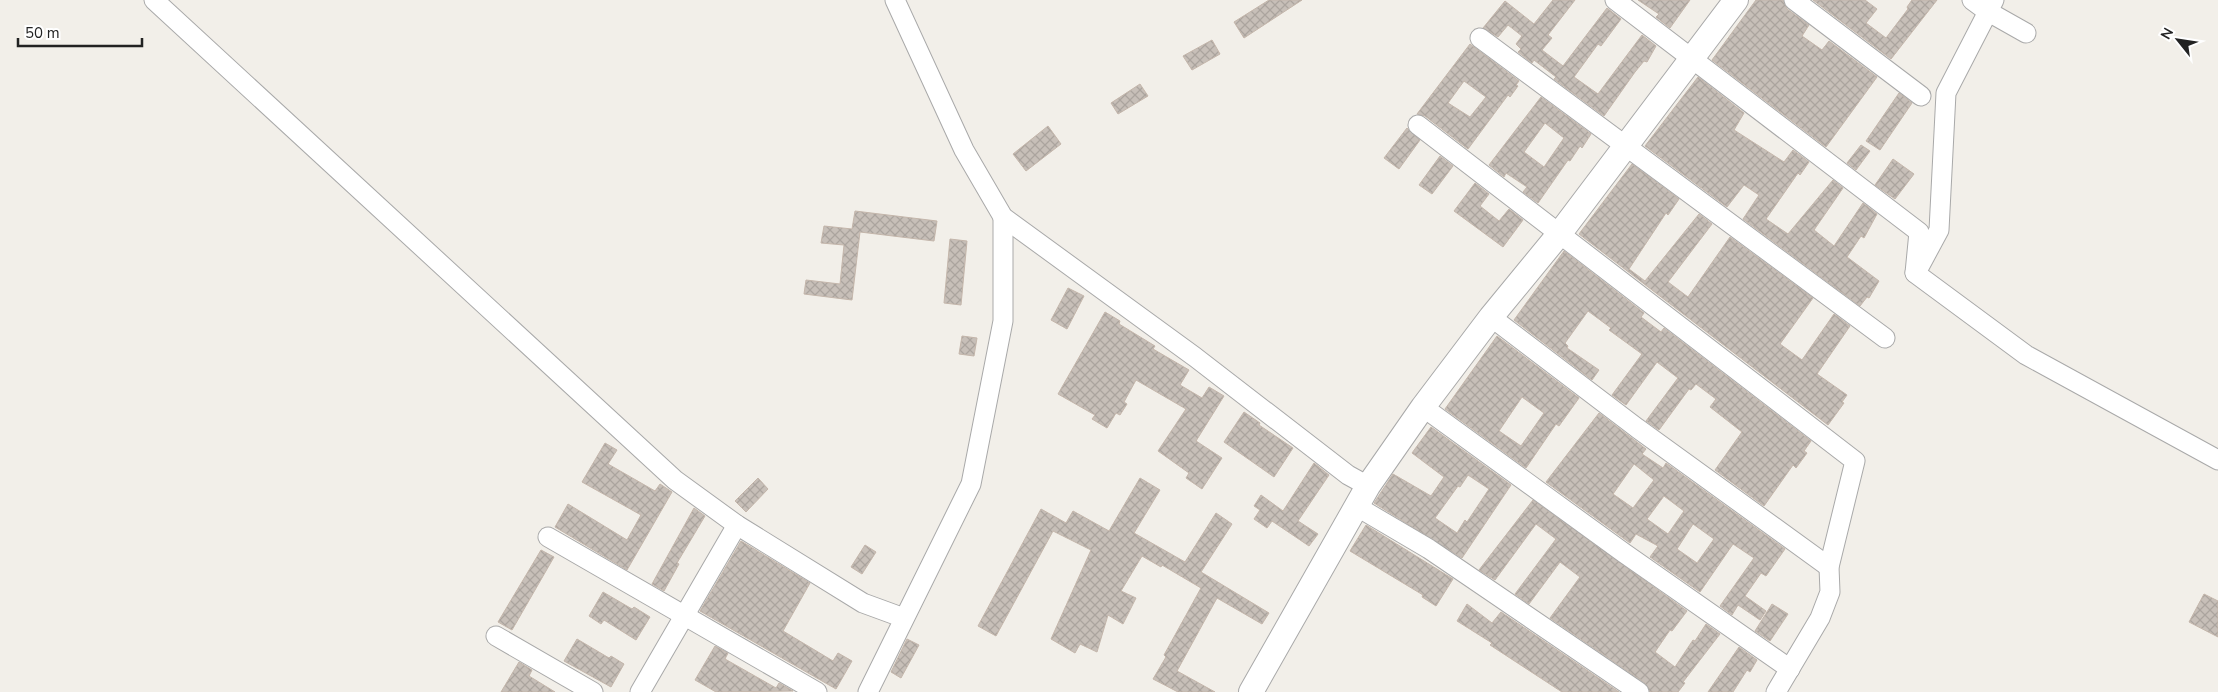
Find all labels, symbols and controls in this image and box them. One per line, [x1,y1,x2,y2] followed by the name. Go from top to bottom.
[18,15,141,47] scale bar
[2153,15,2203,65] north arrow
[25,23,60,43] text: 50 m
[2156,24,2178,43] text: N

